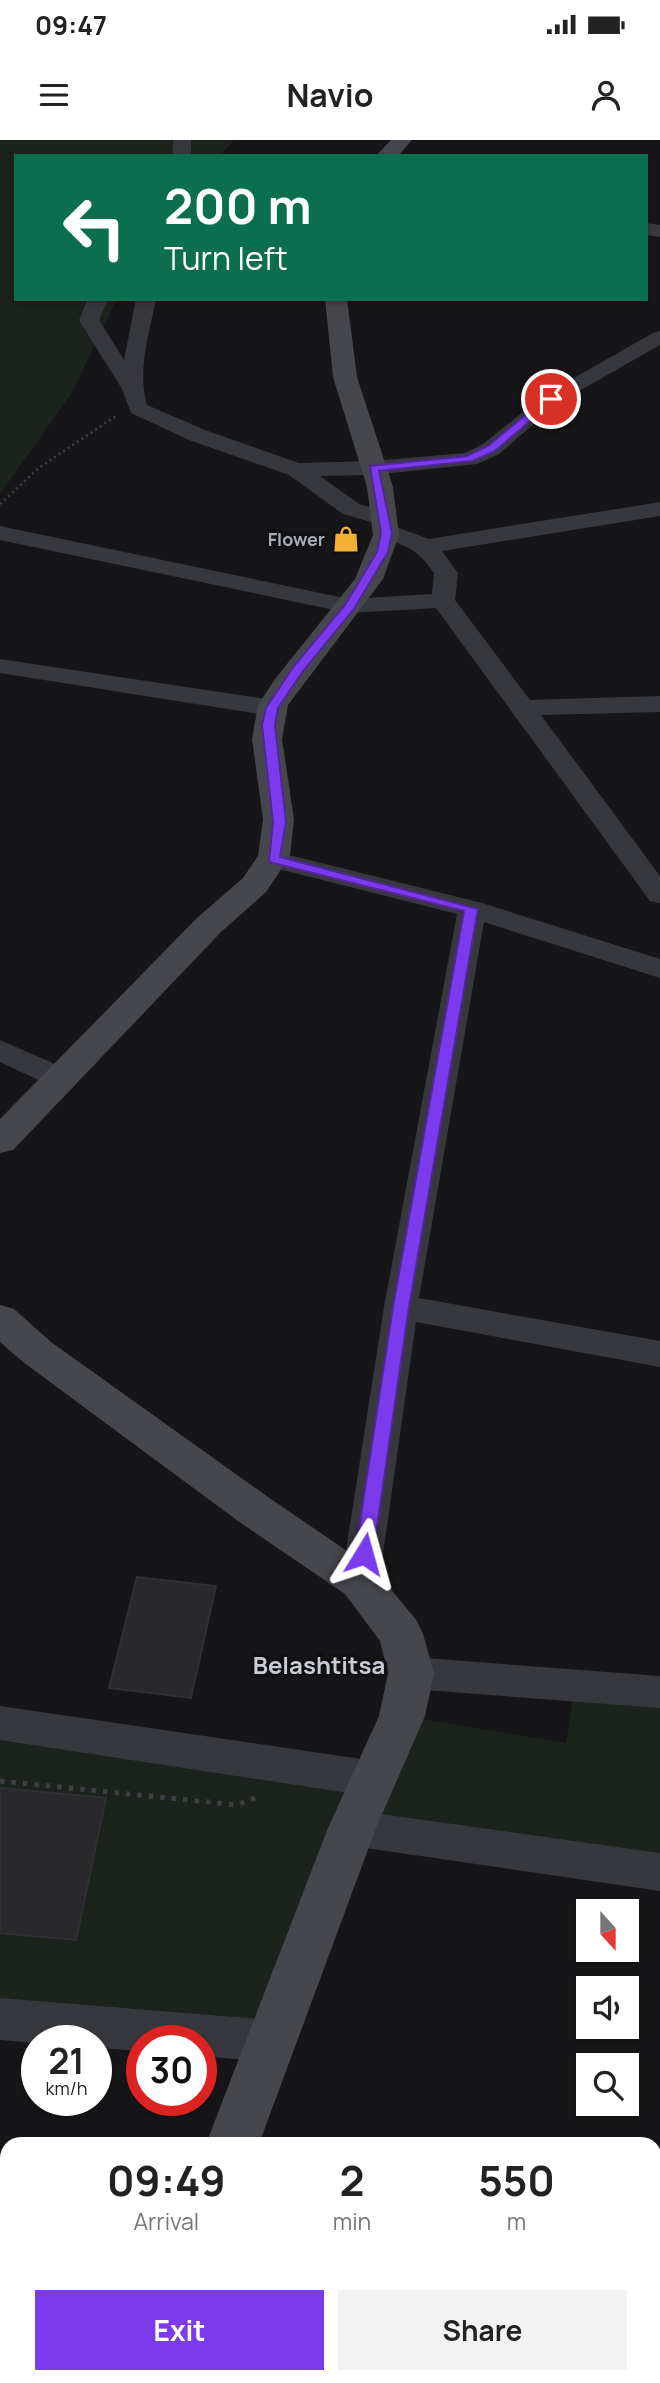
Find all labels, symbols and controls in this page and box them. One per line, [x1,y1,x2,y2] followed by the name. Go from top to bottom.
[35,7,107,43] text: 09:47
[286,73,374,117] text: Navio
[35,76,73,114] icon: menu
[587,76,625,114] icon: person
[164,172,312,239] text: 200 m
[49,182,140,273] icon: left
[164,236,288,280] text: Turn left
[521,369,581,429] pin
[532,380,570,418] icon: arrive
[331,524,361,554] shop icon: Flower
[268,527,325,551] place label: Flower
[327,1517,401,1591] position arrow
[253,1648,385,1681] district label: Belashtitsa
[576,1899,639,1962] north arrow
[576,1899,639,2116] map controls
[576,1976,639,2039] button: sound
[126,2025,217,2116] speed limit sign: 30
[48,2037,85,2085] text: 21
[576,2053,639,2116] button: search
[46,2076,87,2100] text: km/h
[107,2151,226,2209] text: 09:49
[339,2151,364,2209] text: 2
[478,2151,555,2209] text: 550
[133,2205,199,2237] text: Arrival
[333,2205,371,2237] text: min
[507,2205,526,2237] text: m
[35,2290,324,2370] button: Exit
[338,2290,627,2370] button: Share

